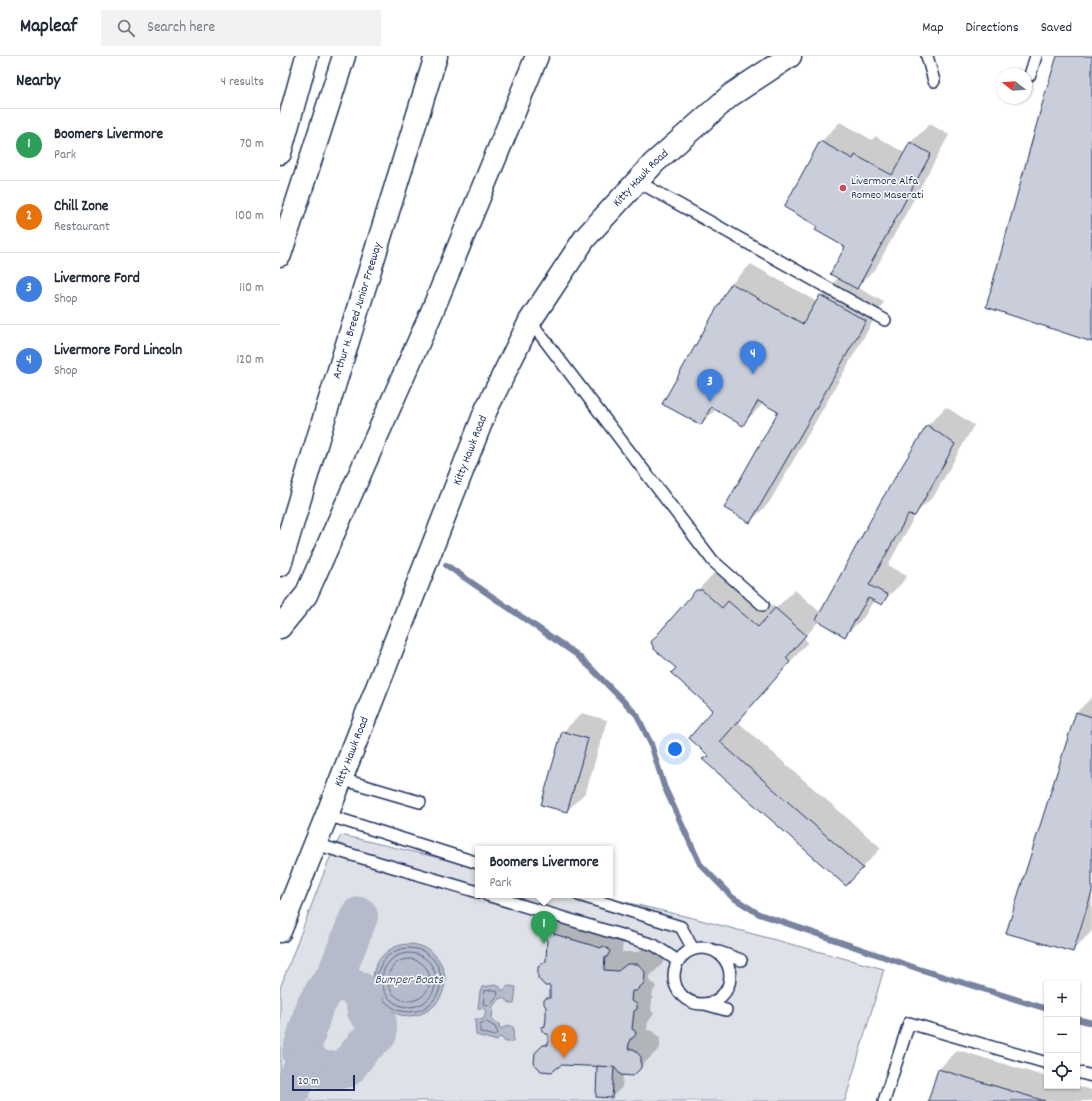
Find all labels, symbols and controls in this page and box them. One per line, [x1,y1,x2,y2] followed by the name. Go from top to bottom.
[101,10,381,46] search box
[20,14,77,41] text: Mapleaf
[115,17,137,39] icon: search
[147,17,215,39] text: Search here
[922,18,944,38] text: Map
[966,18,1019,38] text: Directions
[1041,18,1072,38] text: Saved
[996,68,1032,104] north arrow
[16,70,60,94] text: Nearby
[221,73,264,92] text: 4 results
[54,124,163,146] text: Boomers Livermore
[28,135,30,154] text: 1
[240,135,264,154] text: 70 m
[609,145,672,211] street label: Kitty Hawk Road
[54,146,76,165] text: Park
[851,173,924,204] place label: Livermore Alfa Romeo Maserati
[838,183,848,193] marker: Livermore Alfa Romeo Maserati
[54,196,108,218] text: Chill Zone
[26,207,32,226] text: 2
[235,207,264,226] text: 100 m
[54,218,110,237] text: Restaurant
[328,239,387,381] street label: Arthur H. Breed Junior Freeway
[54,268,140,290] text: Livermore Ford
[26,279,32,298] text: 3
[239,279,264,298] text: 110 m
[54,290,77,309] text: Shop
[54,340,182,362] text: Livermore Ford Lincoln
[740,341,766,374] pin: 4
[26,351,32,370] text: 4
[236,351,264,370] text: 120 m
[54,362,77,381] text: Shop
[697,369,723,402] pin: 3
[449,413,492,488] street label: Kitty Hawk Road
[330,714,373,789] street label: Kitty Hawk Road
[665,739,685,759] your location
[475,846,613,898] popup
[489,852,599,874] text: Boomers Livermore
[489,874,512,893] text: Park
[531,911,557,944] pin: 1
[375,971,444,990] water label: Bumper Boats
[1044,981,1080,1089] map controls
[1044,981,1080,1017] button: +
[1044,1017,1080,1053] button: −
[551,1025,577,1058] pin: 2
[1044,1053,1080,1089] button: locate
[292,1073,355,1092] scale bar
[298,1074,319,1090] text: 20 m

